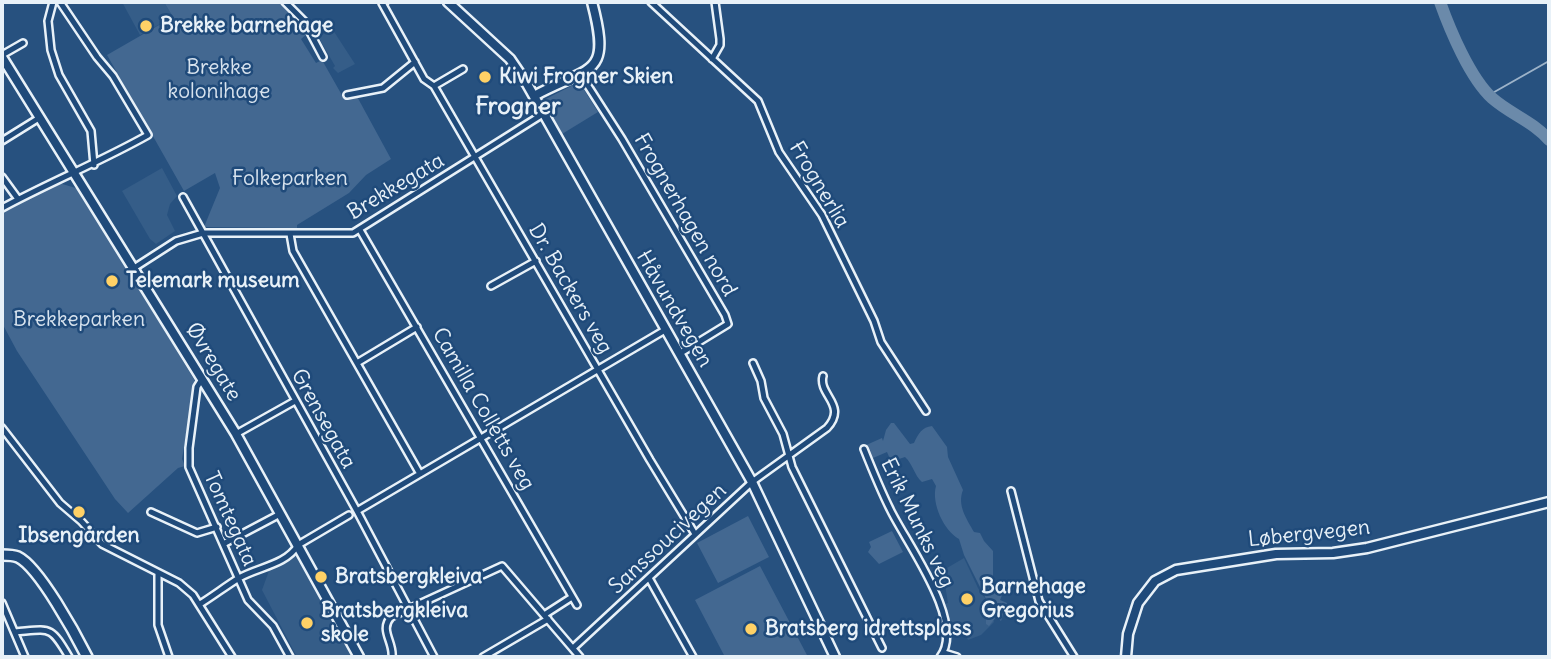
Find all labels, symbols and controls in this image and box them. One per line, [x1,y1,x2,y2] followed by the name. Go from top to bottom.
[160,13,333,39] place label: Brekke barnehage
[138,18,154,34] marker: Brekke barnehage
[168,55,270,105] park label: Brekke kolonihage
[499,64,673,90] place label: Kiwi Frogner Skien
[477,69,493,85] marker: Kiwi Frogner Skien
[475,93,561,121] district label: Frogner
[628,129,742,301] street label: Frognerhagen nord
[783,137,855,233] street label: Frognerlia
[343,148,449,226] street label: Brekkegata
[232,166,348,192] park label: Folkeparken
[523,219,617,359] street label: Dr. Backers veg
[630,246,718,372] street label: Håvundvegen
[126,268,300,294] place label: Telemark museum
[104,273,120,289] marker: Telemark museum
[13,307,145,333] park label: Brekkeparken
[180,318,246,406] street label: Øvregate
[426,323,540,495] street label: Camilla Colletts veg
[285,365,361,473] street label: Grensegata
[875,454,959,592] street label: Erik Munks veg
[198,468,262,570] street label: Tomtegata
[604,478,732,600] street label: Sanssoucivegen
[71,504,87,520] marker: Ibsengården
[1247,515,1371,553] street label: Løbergvegen
[18,523,140,549] place label: Ibsengården
[335,564,482,590] place label: Bratsbergkleiva
[313,569,329,585] marker: Bratsbergkleiva
[981,574,1086,624] place label: Barnehage Gregorius
[959,591,975,607] marker: Barnehage Gregorius
[321,598,468,648] place label: Bratsbergkleiva skole
[299,615,315,631] marker: Bratsbergkleiva skole
[765,616,971,642] place label: Bratsberg idrettsplass
[743,621,759,637] marker: Bratsberg idrettsplass

